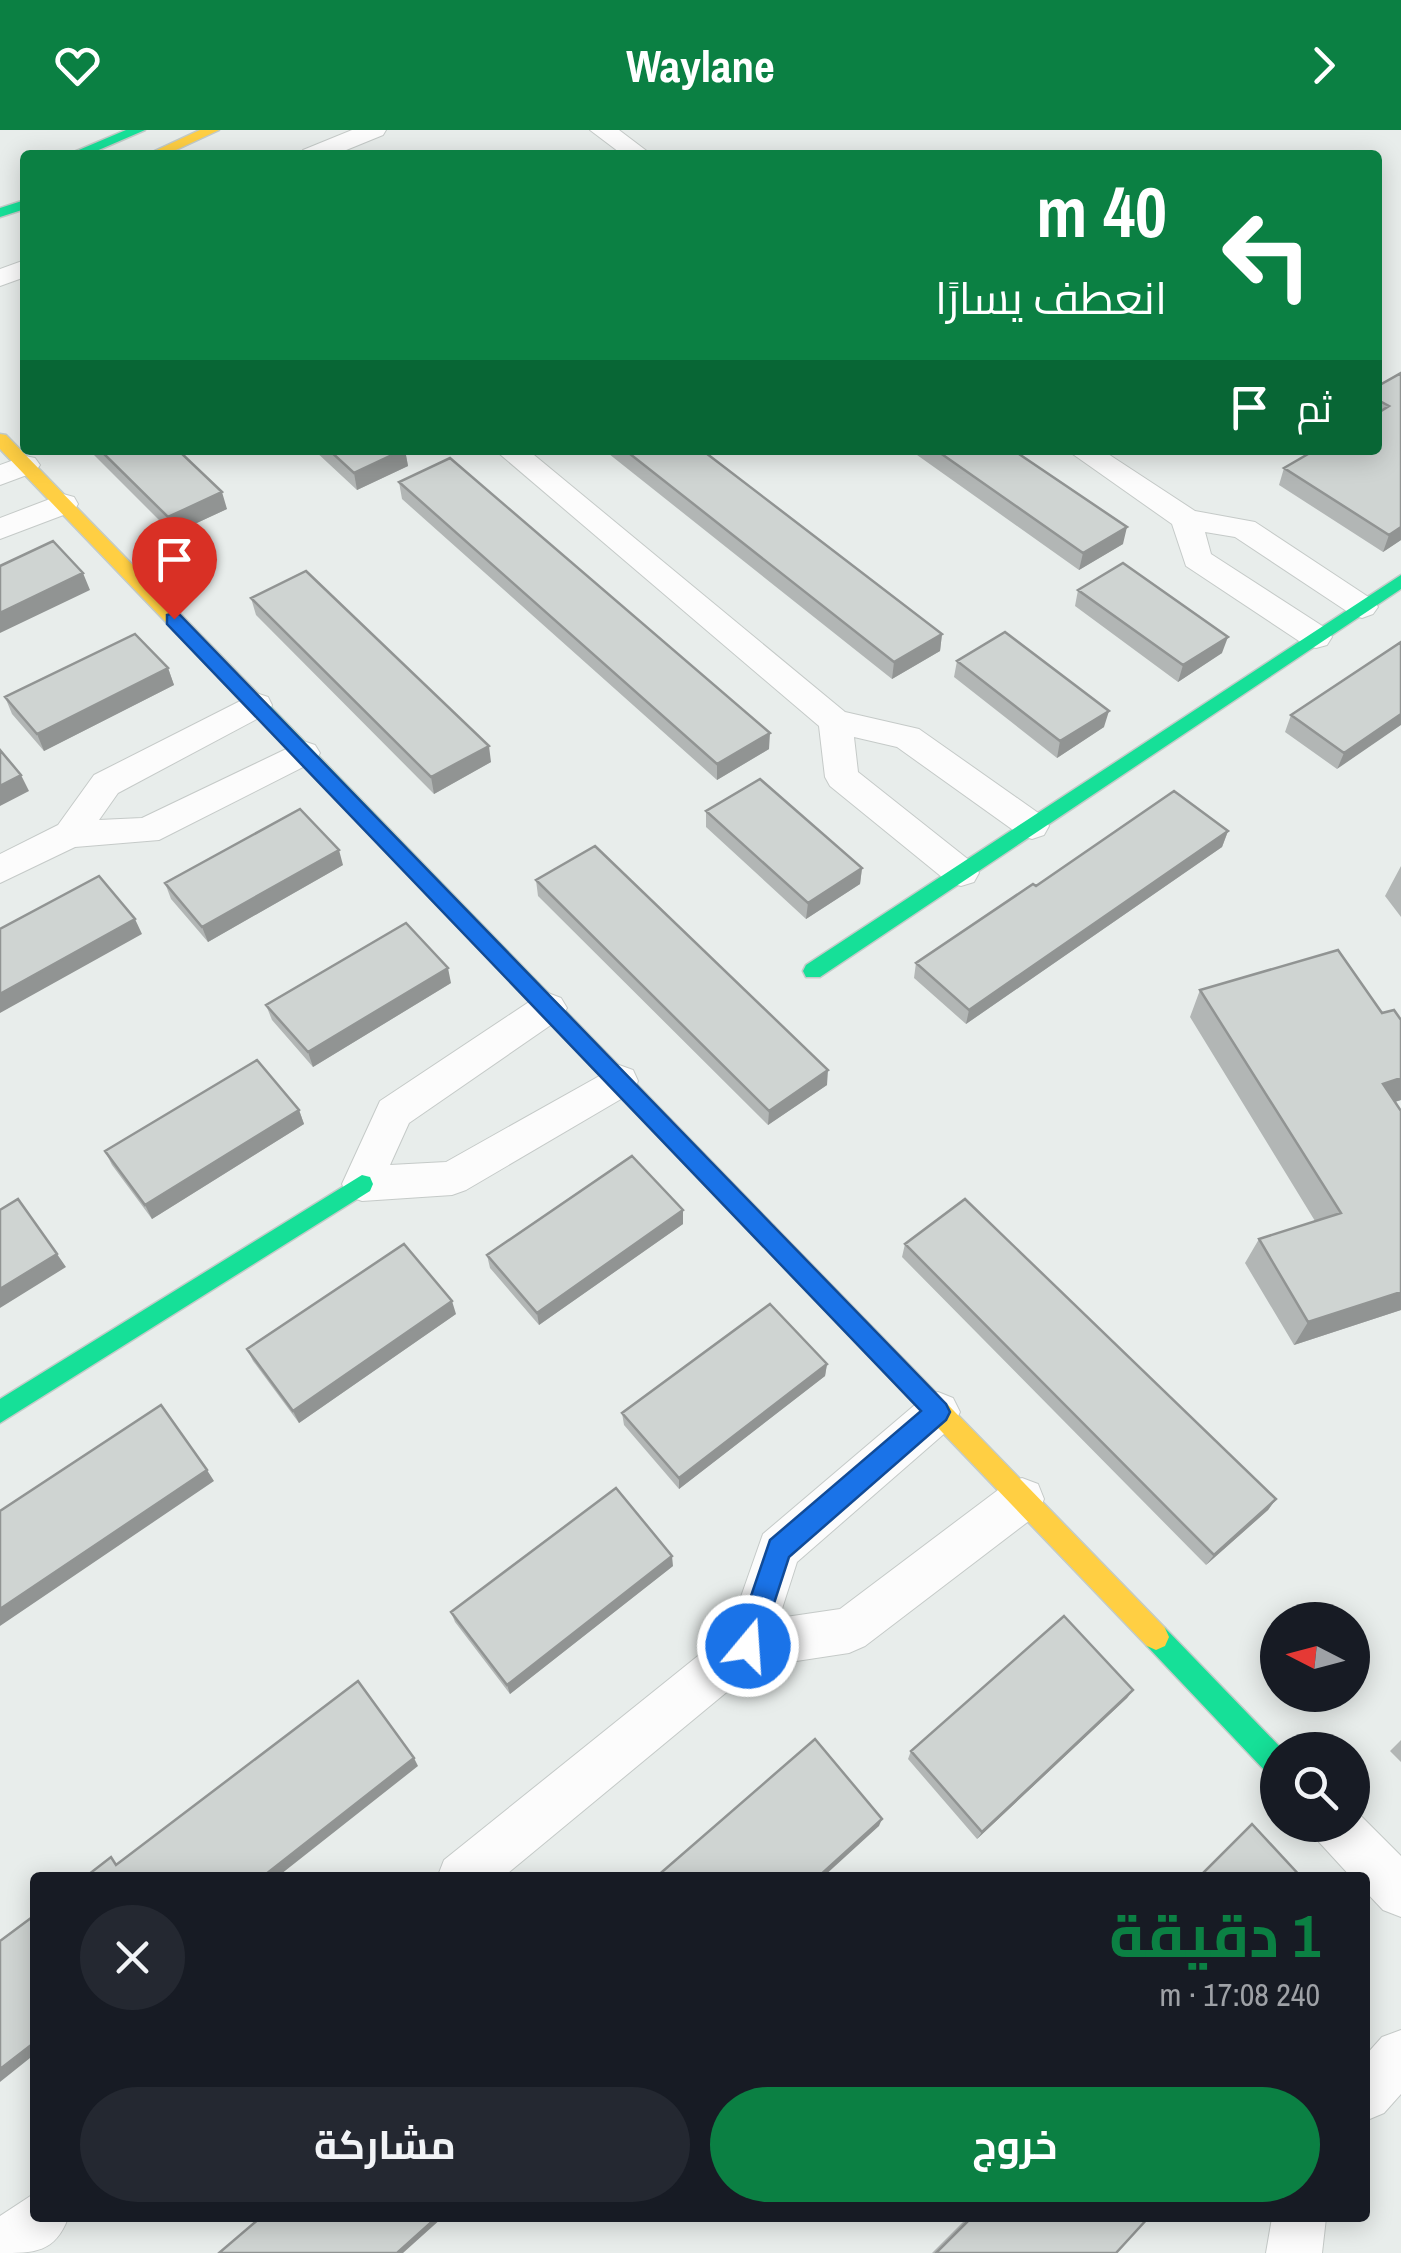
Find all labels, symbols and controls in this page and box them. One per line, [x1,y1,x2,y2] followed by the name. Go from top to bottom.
[626,35,775,96] text: Waylane
[50,38,105,93] icon: heart
[1296,38,1351,93] icon: forward
[1036,165,1167,259] text: 40 m
[1202,190,1332,320] icon: left
[935,267,1167,328] text: انعطف يسارًا
[1222,380,1277,435] icon: arrive
[1297,383,1332,434] text: ثم
[132,517,217,620] pin
[147,532,202,587] icon: arrive
[696,1594,800,1698] position arrow
[1260,1602,1370,1712] north arrow
[1260,1602,1370,1842] map controls
[1260,1732,1370,1842] button: search
[1109,1895,1320,1976] text: 1 دقيقة
[80,1905,185,2010] button: close
[1160,1973,1320,2016] text: 240 m · 17:08
[80,2087,690,2202] button: مشاركة
[710,2087,1320,2202] button: خروج

